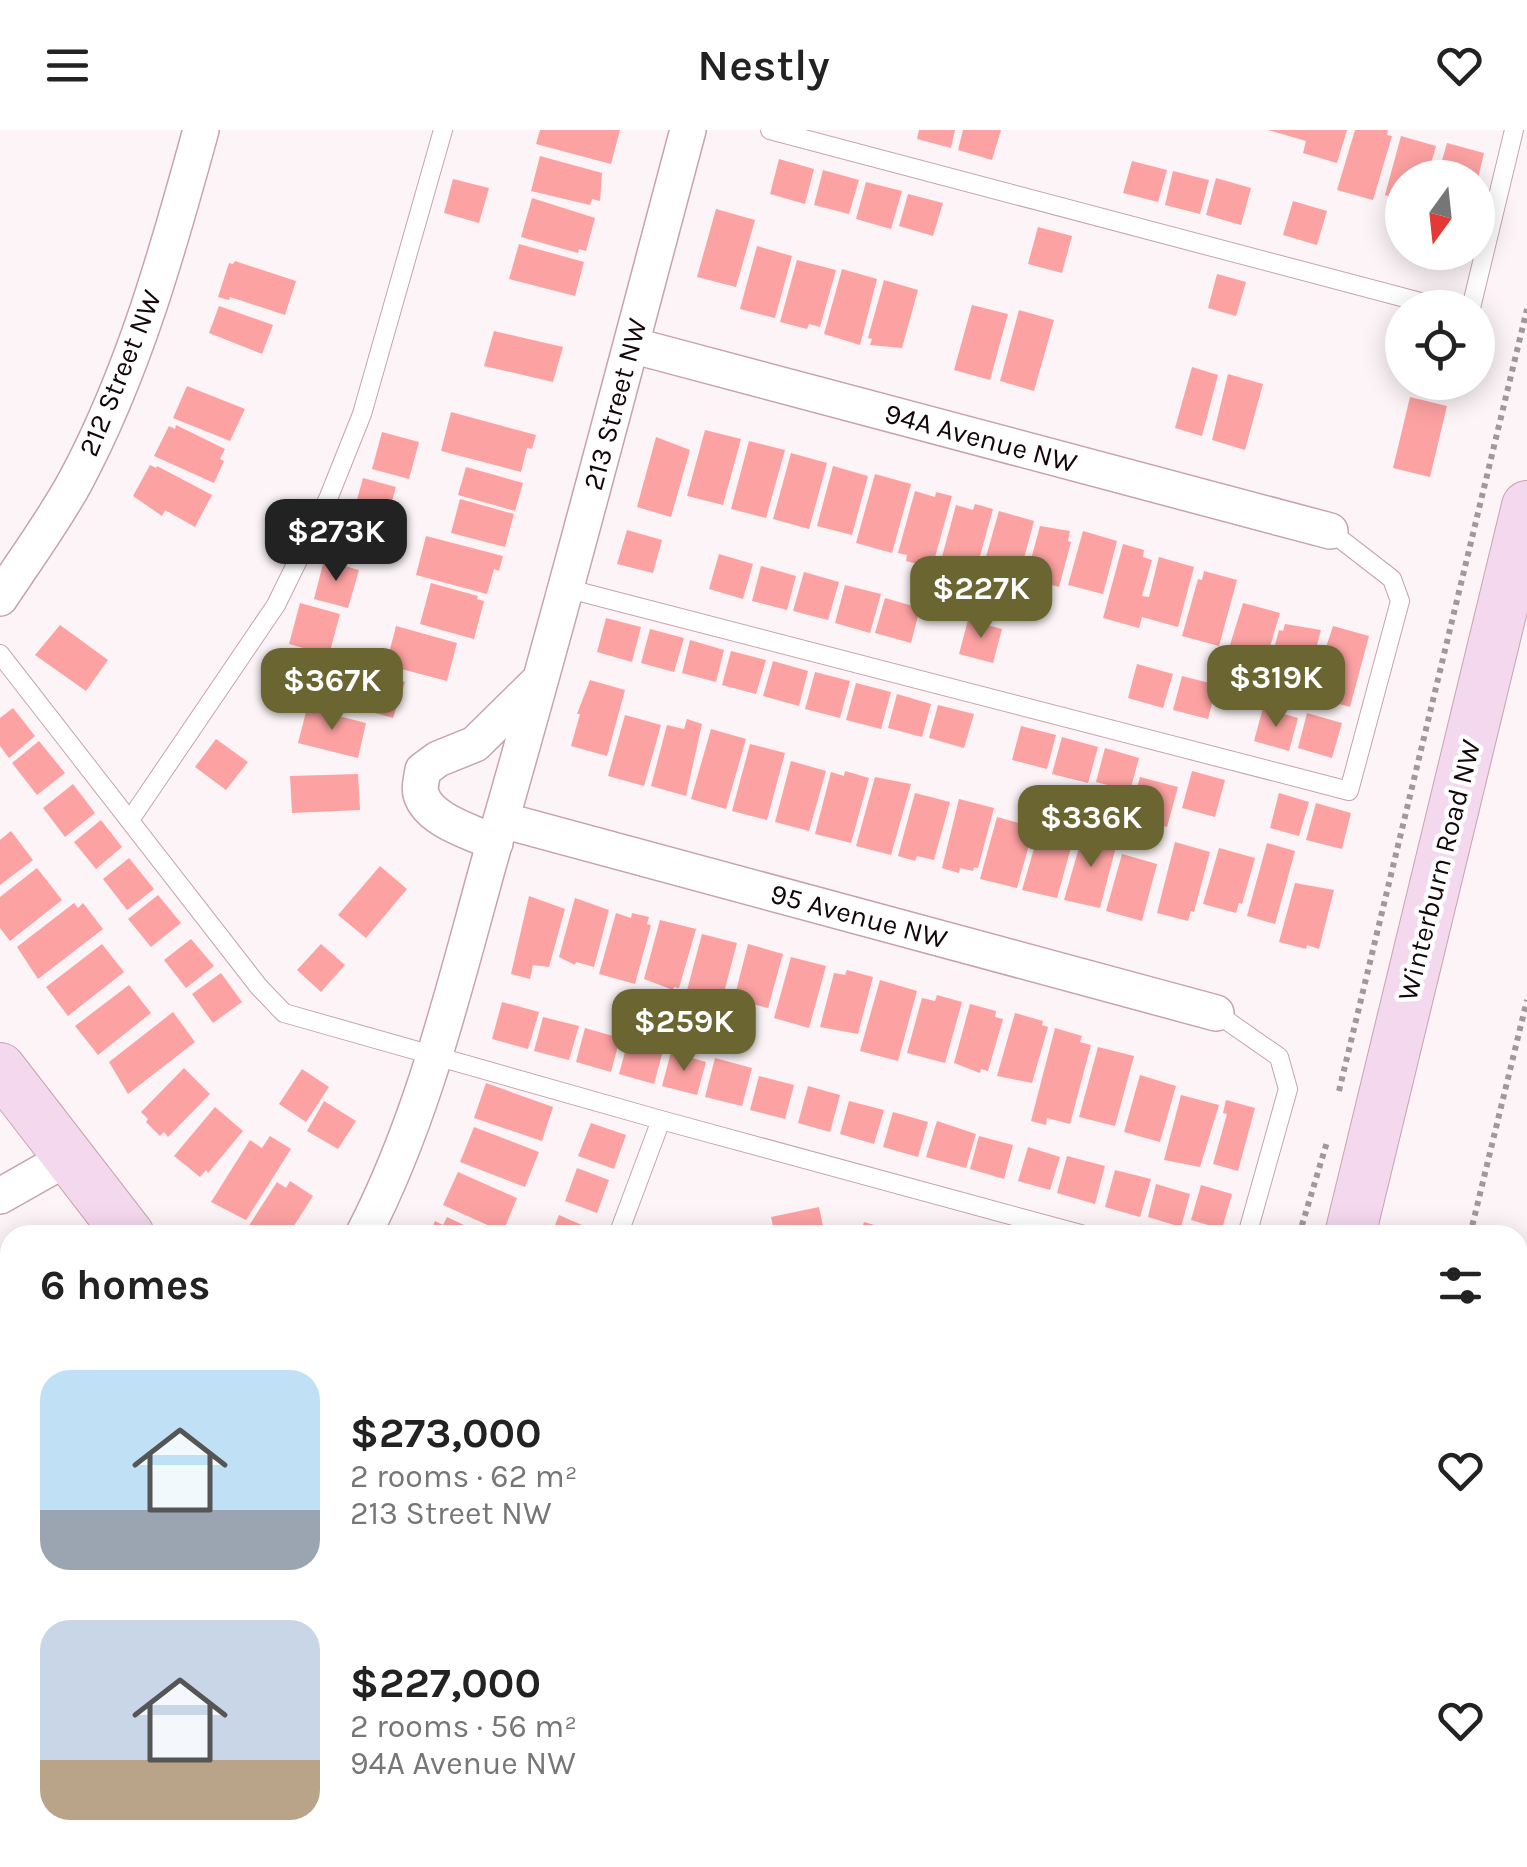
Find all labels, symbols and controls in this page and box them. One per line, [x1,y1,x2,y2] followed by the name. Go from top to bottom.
[40,38,95,93] icon: menu
[1432,38,1487,93] icon: heart
[697,39,830,91] text: Nestly
[1385,160,1495,270] north arrow
[1385,160,1495,400] map controls
[72,285,168,461] street label: 212 Street NW
[1385,290,1495,400] button: locate
[576,315,654,493] street label: 213 Street NW
[881,396,1081,480] street label: 94A Avenue NW
[266,499,406,584] pin: $273K
[287,513,385,550] text: $273K
[911,556,1051,641] pin: $227K
[932,570,1030,607] text: $227K
[1206,645,1346,730] pin: $319K
[262,648,402,733] pin: $367K
[1229,659,1323,696] text: $319K
[283,662,381,699] text: $367K
[1391,736,1487,1004] street label: Winterburn Road NW
[1021,785,1161,870] pin: $336K
[1040,799,1142,836] text: $336K
[767,877,951,955] street label: 95 Avenue NW
[614,989,754,1074] pin: $259K
[634,1003,734,1040] text: $259K
[1433,1258,1488,1313] icon: filters
[40,1260,210,1310] text: 6 homes
[350,1408,542,1458] text: $273,000
[120,1410,240,1530] icon: home
[1433,1443,1488,1498] icon: heart
[350,1458,578,1495] text: 2 rooms · 62 m²
[350,1495,552,1532] text: 213 Street NW
[350,1658,541,1708] text: $227,000
[120,1660,240,1780] icon: home
[1433,1693,1488,1748] icon: heart
[350,1708,577,1745] text: 2 rooms · 56 m²
[350,1745,576,1782] text: 94A Avenue NW

